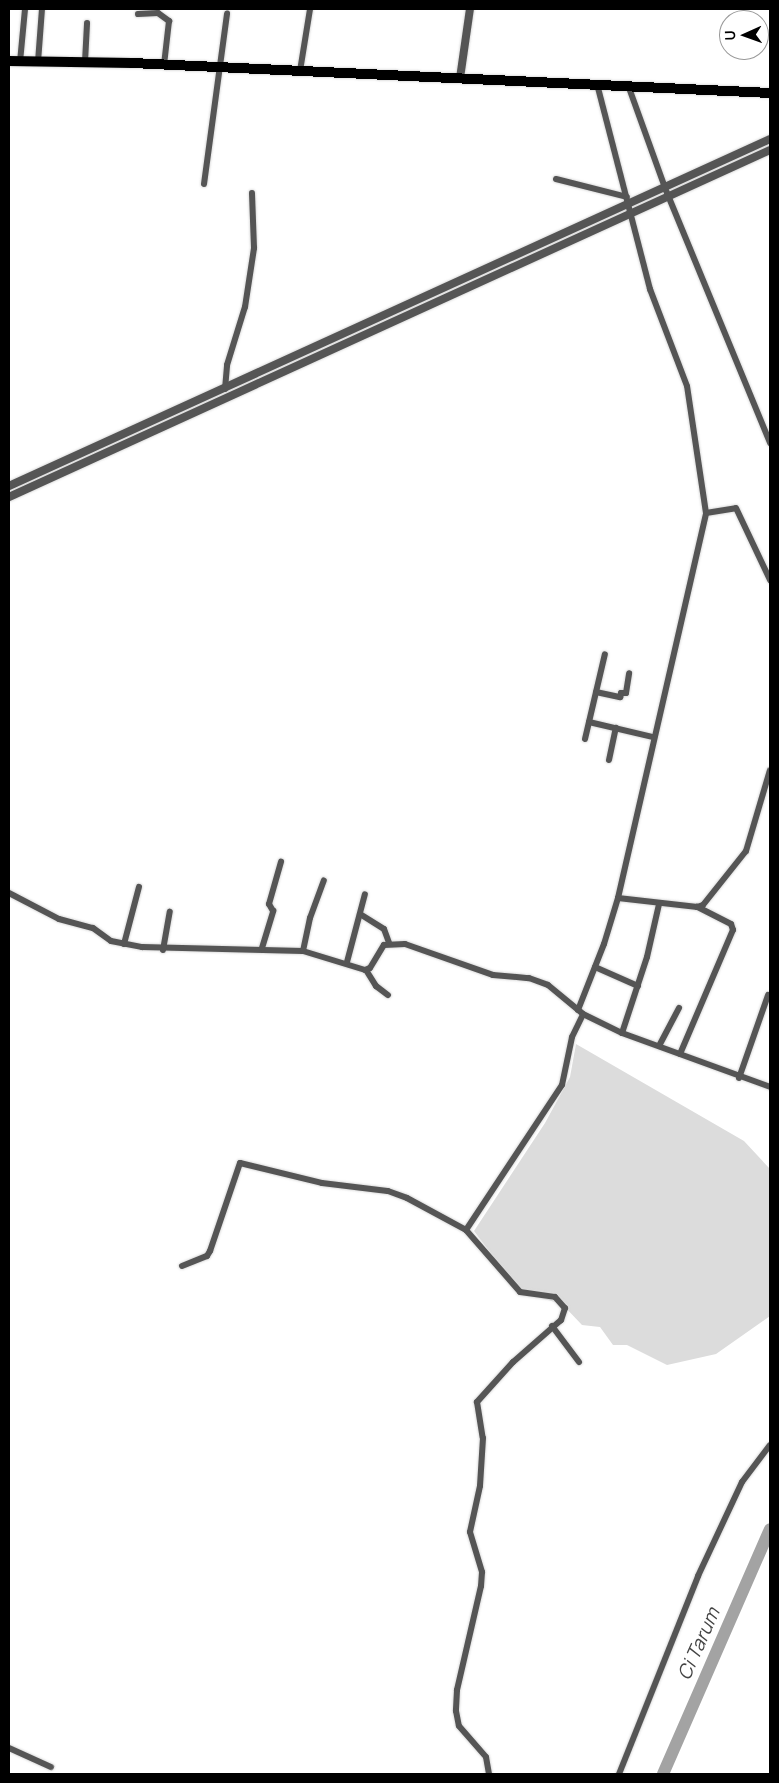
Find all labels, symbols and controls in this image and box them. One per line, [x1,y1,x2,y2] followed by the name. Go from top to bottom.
[719,10,769,60] north arrow
[720,30,739,41] text: U
[673,1604,725,1684] water label: Ci Tarum

